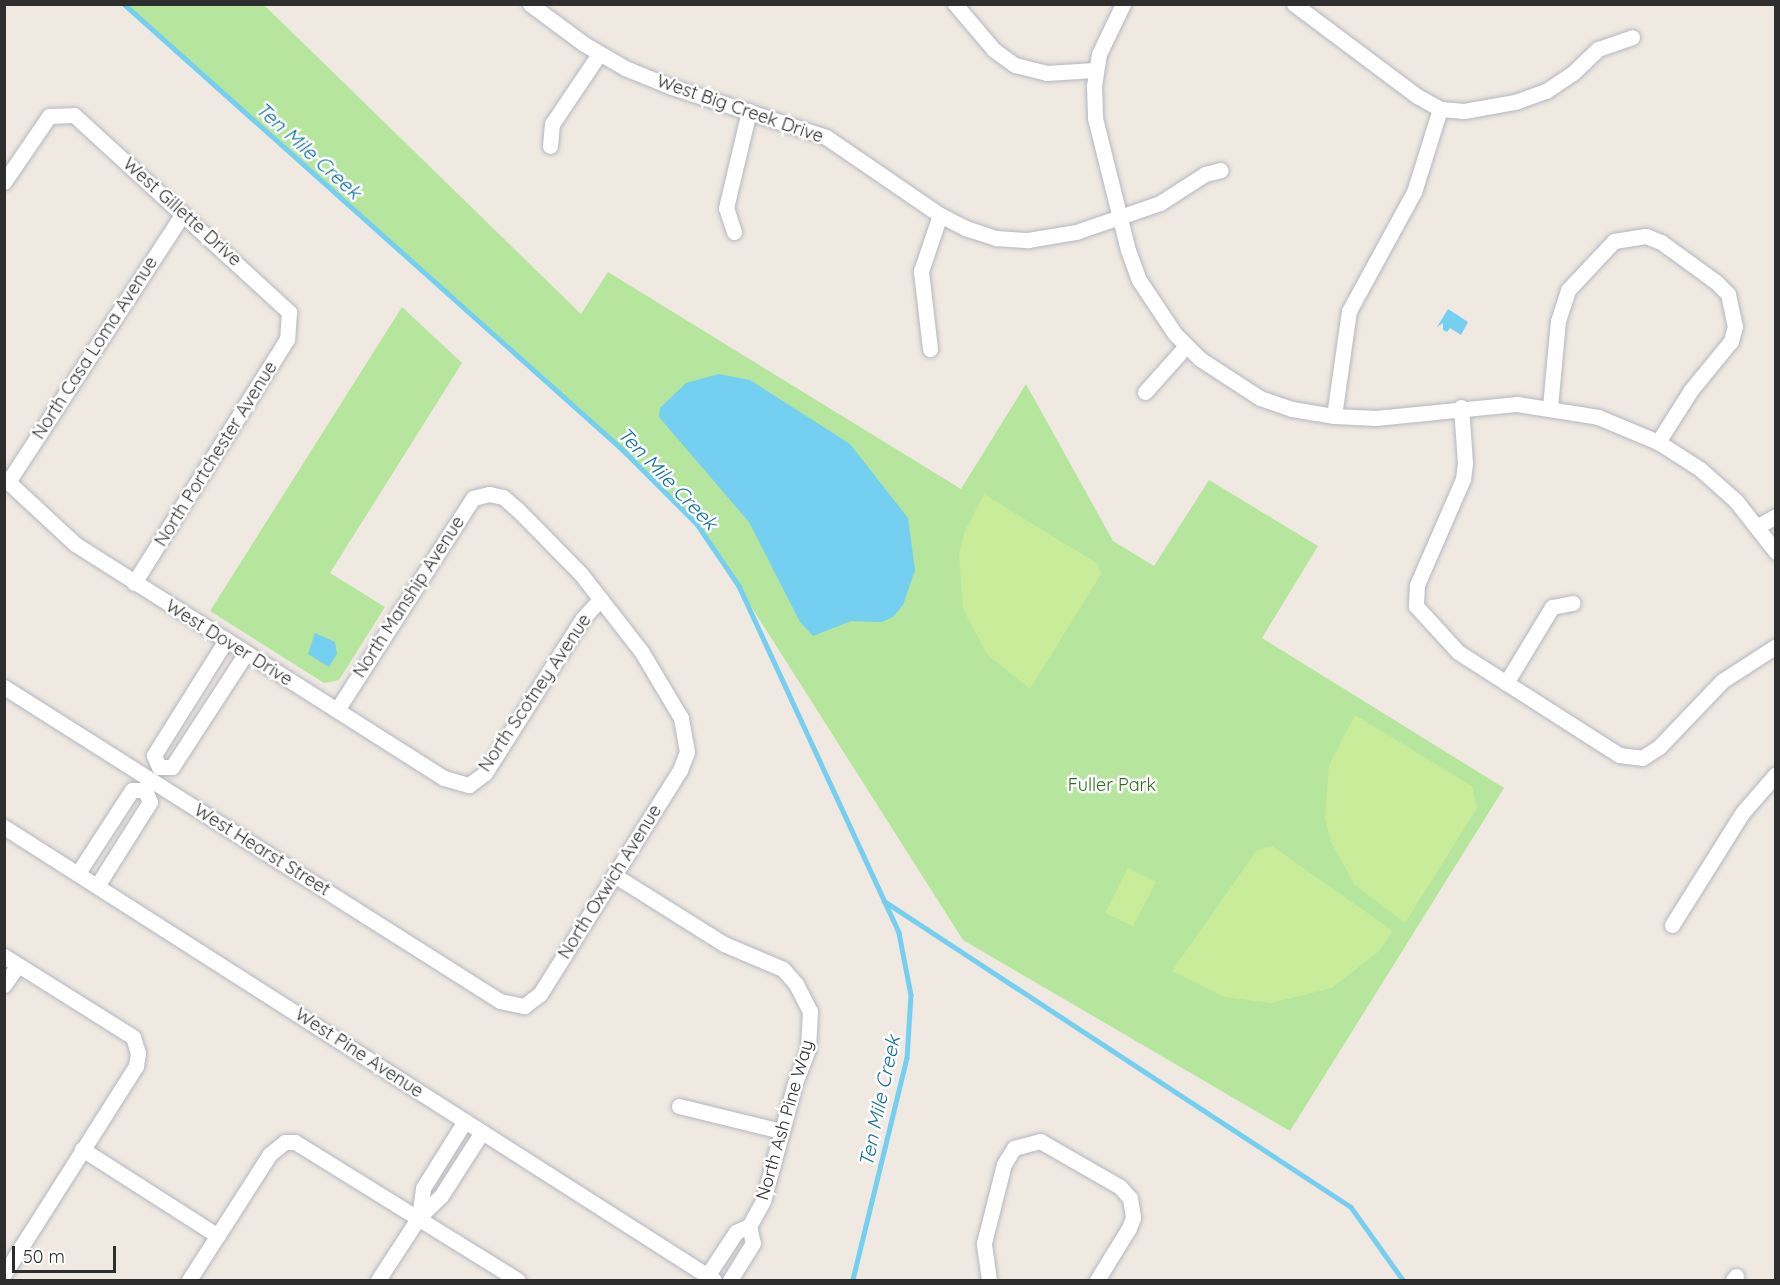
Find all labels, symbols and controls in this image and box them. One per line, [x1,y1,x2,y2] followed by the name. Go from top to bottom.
[654,70,826,148] street label: West Big Creek Drive
[251,96,367,204] water label: Ten Mile Creek
[118,153,246,271] street label: West Gillette Drive
[28,253,162,443] street label: North Casa Loma Avenue
[150,357,282,551] street label: North Portchester Avenue
[613,422,723,534] water label: Ten Mile Creek
[349,512,469,682] street label: North Manship Avenue
[162,595,296,691] street label: West Dover Drive
[474,610,596,776] street label: North Scotney Avenue
[1068,774,1156,796] park label: Fuller Park
[190,799,334,901] street label: West Hearst Street
[554,801,666,963] street label: North Oxwich Avenue
[291,1004,427,1102] street label: West Pine Avenue
[853,1033,905,1169] water label: Ten Mile Creek
[752,1037,818,1203] street label: North Ash Pine Way
[15,1234,118,1272] scale bar
[23,1245,65,1268] text: 50 m

